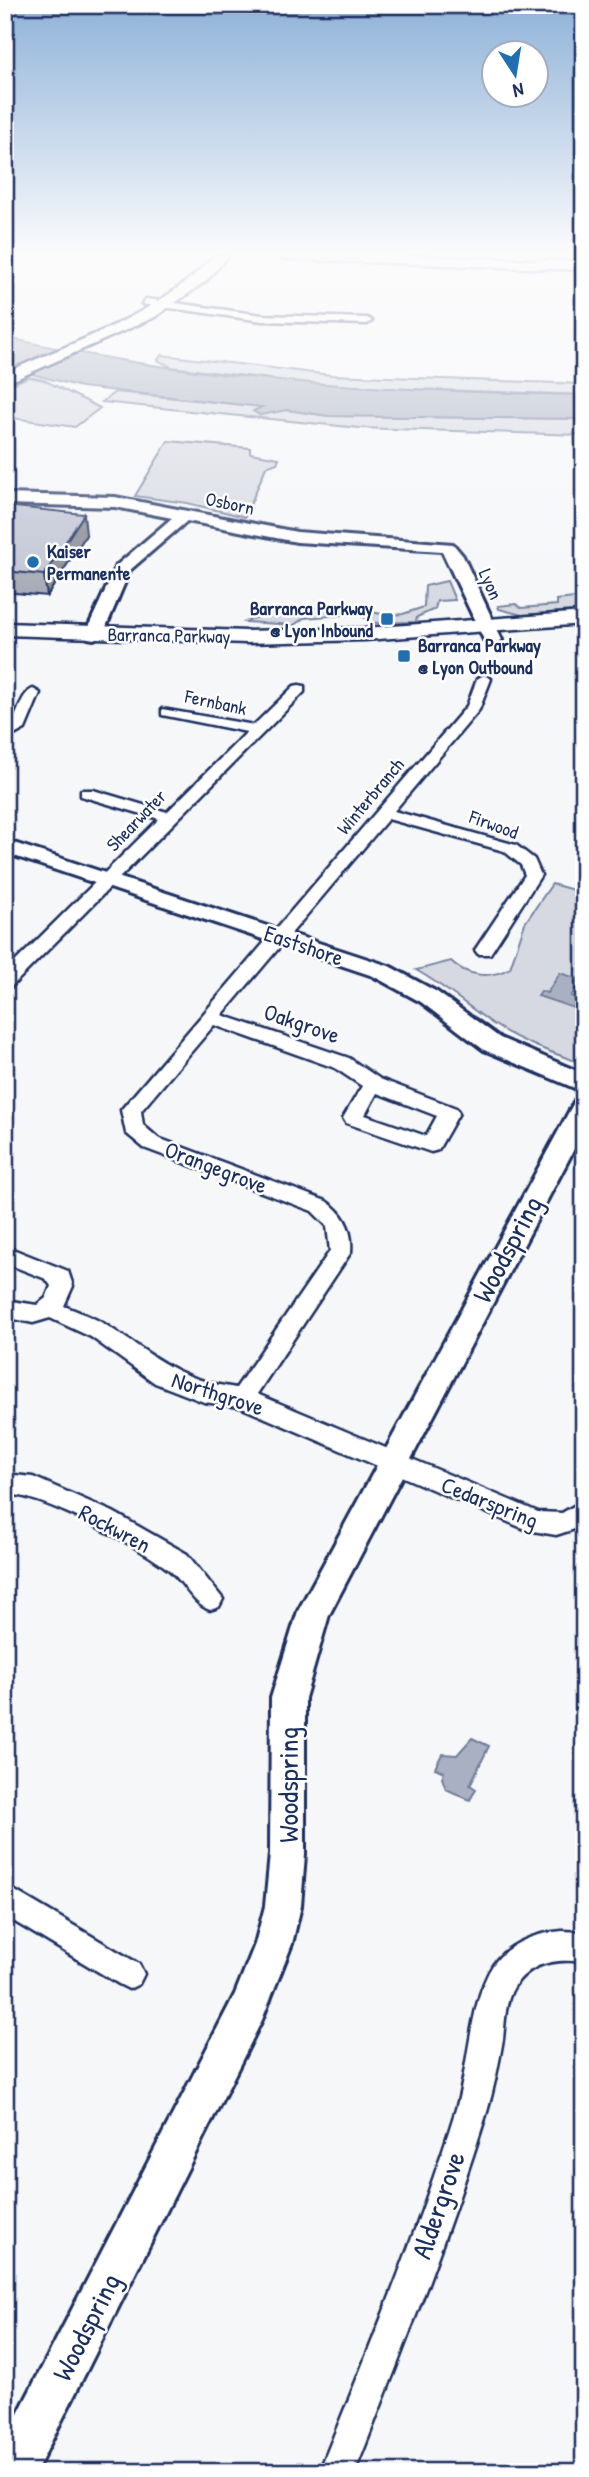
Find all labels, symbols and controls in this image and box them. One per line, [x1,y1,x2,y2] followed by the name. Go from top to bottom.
[480,38,550,108] north arrow
[511,77,526,104] text: N
[203,485,257,521] street label: Osborn
[47,538,131,586] place label: Kaiser Permanente
[25,554,41,570] marker: Kaiser Permanente
[473,564,509,604] street label: Lyon
[250,595,374,644] place label: Barranca Parkway @ Lyon Inbound
[379,611,395,627] marker: Barranca Parkway @ Lyon Inbound
[107,621,231,649] street label: Barranca Parkway
[418,632,541,681] place label: Barranca Parkway @ Lyon Outbound
[396,648,412,664] marker: Barranca Parkway @ Lyon Outbound
[182,683,249,721] street label: Fernbank
[330,752,410,840] street label: Winterbranch
[100,783,172,857] street label: Shearwater
[465,803,523,845] street label: Firwood
[260,917,348,973] street label: Eastshore
[260,996,344,1050] street label: Oakgrove
[160,1133,272,1201] street label: Orangegrove
[463,1189,551,1309] street label: Woodspring
[168,1364,268,1422] street label: Northgrove
[437,1469,543,1535] street label: Cedarspring
[74,1496,156,1560] street label: Rockwren
[269,1727,307,1843] street label: Woodspring
[402,2146,474,2264] street label: Aldergrove
[43,2267,129,2387] street label: Woodspring

